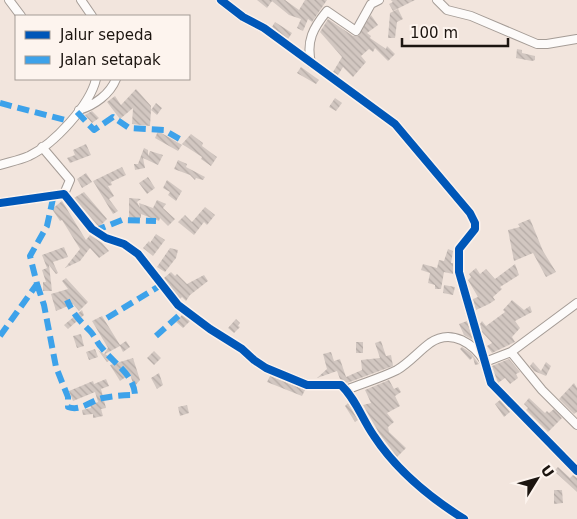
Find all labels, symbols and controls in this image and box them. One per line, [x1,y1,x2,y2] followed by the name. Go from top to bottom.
[15,15,190,80] legend
[402,15,508,47] scale bar
[410,24,458,42] text: 100 m
[59,26,153,44] text: Jalur sepeda
[59,51,161,69] text: Jalan setapak
[512,454,562,504] north arrow
[538,462,557,481] text: U

